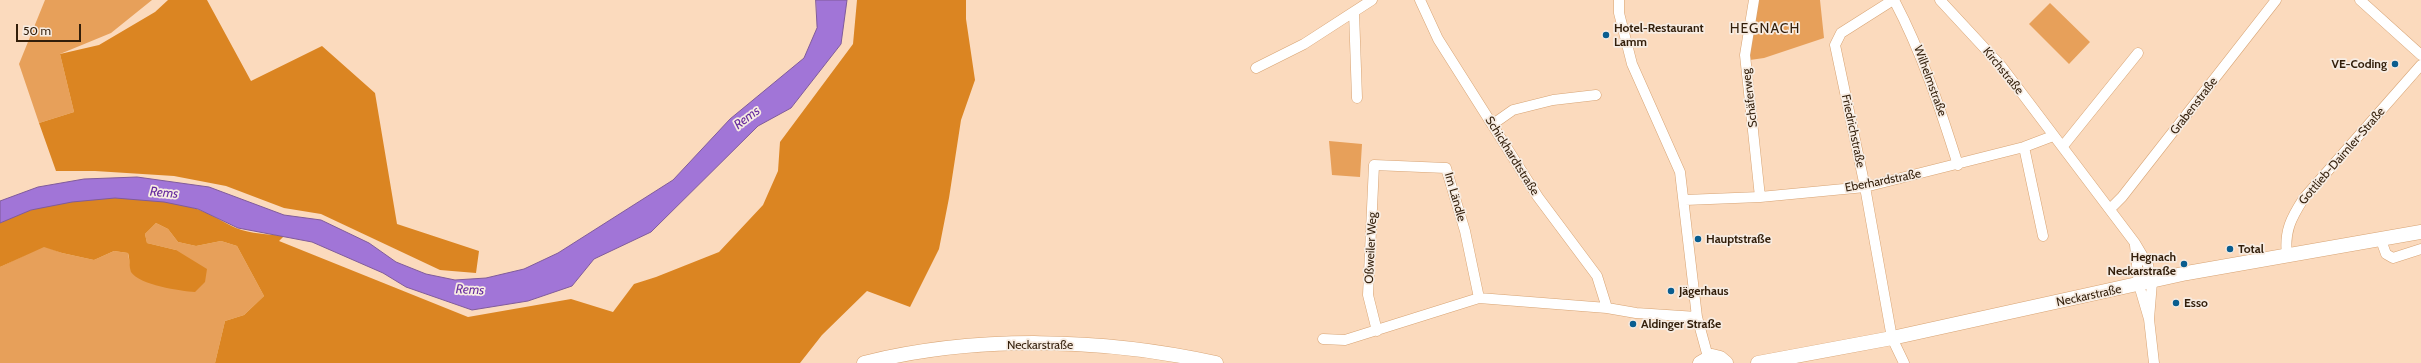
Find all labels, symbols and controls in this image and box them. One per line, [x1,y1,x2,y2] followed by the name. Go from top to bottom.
[18,16,83,42] scale bar
[1614,21,1704,49] place label: Hotel-Restaurant Lamm
[1730,21,1800,37] district label: HEGNACH
[23,23,51,38] text: 50 m
[1601,30,1611,40] marker: Hotel-Restaurant Lamm
[1911,44,1949,118] street label: Wilhelmstraße
[1980,44,2026,98] street label: Kirchstraße
[2331,57,2387,71] place label: VE-Coding
[2390,59,2400,69] marker: VE-Coding
[1739,68,1761,128] street label: Schäferweg
[2167,75,2221,137] street label: Grabenstraße
[1838,93,1868,169] street label: Friedrichstraße
[731,103,763,133] water label: Rems
[2296,104,2388,208] street label: Gottlieb-Daimler-Straße
[1482,114,1542,198] street label: Schickhardtstraße
[1844,167,1922,195] street label: Eberhardstraße
[1441,171,1469,223] street label: Im Ländle
[149,184,179,202] water label: Rems
[1362,212,1380,284] street label: Oßweiler Weg
[1706,232,1771,246] place label: Hauptstraße
[1693,234,1703,244] marker: Hauptstraße
[2238,242,2264,256] place label: Total
[2225,244,2235,254] marker: Total
[2108,250,2176,278] place label: Hegnach Neckarstraße
[2179,259,2189,269] marker: Hegnach Neckarstraße
[455,282,485,298] water label: Rems
[2055,282,2123,310] street label: Neckarstraße
[1679,284,1729,298] place label: Jägerhaus
[1666,286,1676,296] marker: Jägerhaus
[2184,296,2208,310] place label: Esso
[2171,298,2181,308] marker: Esso
[1641,317,1721,331] place label: Aldinger Straße
[1628,319,1638,329] marker: Aldinger Straße
[1007,338,1073,352] street label: Neckarstraße

